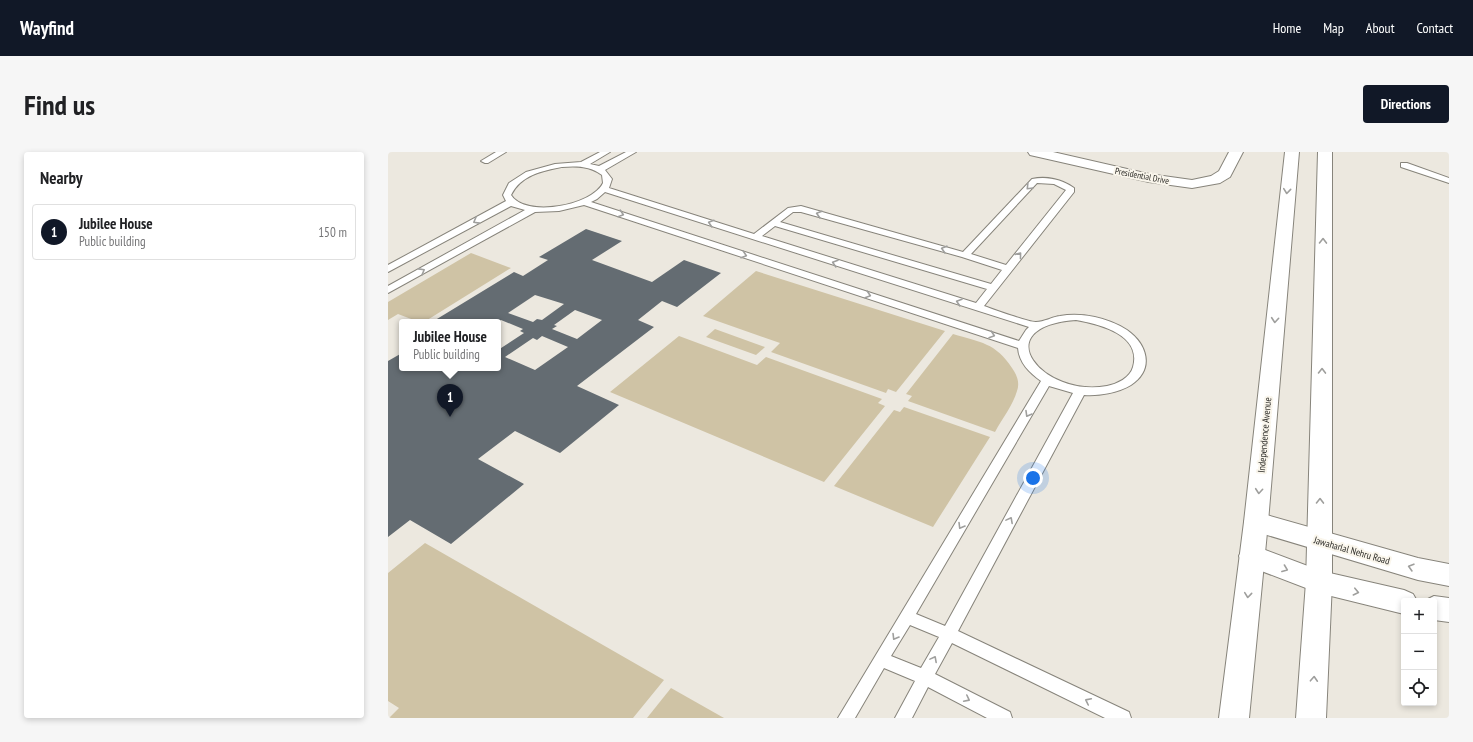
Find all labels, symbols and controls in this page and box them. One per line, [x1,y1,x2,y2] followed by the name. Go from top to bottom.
[20,16,74,40] text: Wayfind
[1273,19,1301,37] text: Home
[1323,19,1344,37] text: Map
[1366,19,1395,37] text: About
[1417,19,1453,37] text: Contact
[1363,85,1449,123] button: Directions
[24,86,95,123] text: Find us
[1114,165,1170,186] street label: Presidential Drive
[40,167,83,189] text: Nearby
[1027,182,1034,190] one-way arrow
[1283,188,1292,194] one-way arrow
[617,210,624,218] one-way arrow
[816,210,823,219] one-way arrow
[79,214,153,233] text: Jubilee House
[473,216,481,224] one-way arrow
[708,220,715,228] one-way arrow
[51,224,57,241] text: 1
[318,224,347,241] text: 150 m
[79,233,146,250] text: Public building
[1319,238,1328,244] one-way arrow
[941,245,948,254] one-way arrow
[741,250,748,259] one-way arrow
[1015,252,1022,259] one-way arrow
[832,259,839,267] one-way arrow
[418,269,425,276] one-way arrow
[864,290,871,299] one-way arrow
[956,298,963,306] one-way arrow
[1271,317,1280,323] one-way arrow
[399,319,501,371] popup
[413,327,487,346] text: Jubilee House
[988,331,995,339] one-way arrow
[413,346,480,363] text: Public building
[1318,368,1326,374] one-way arrow
[437,384,463,417] pin: 1
[1255,397,1274,473] street label: Independence Avenue
[1025,410,1032,417] one-way arrow
[1023,468,1043,488] your location
[1255,488,1264,494] one-way arrow
[1316,498,1324,504] one-way arrow
[1005,517,1012,524] one-way arrow
[959,522,966,529] one-way arrow
[1311,533,1391,568] street label: Jawaharlal Nehru Road
[1408,563,1415,572] one-way arrow
[1281,564,1289,572] one-way arrow
[1353,587,1360,595] one-way arrow
[1244,592,1253,598] one-way arrow
[1401,598,1437,706] map controls
[1401,598,1437,634] button: +
[892,633,899,640] one-way arrow
[1401,634,1437,670] button: −
[930,656,937,663] one-way arrow
[1401,670,1437,706] button: locate
[1310,676,1319,682] one-way arrow
[963,695,971,702] one-way arrow
[1085,698,1092,706] one-way arrow

